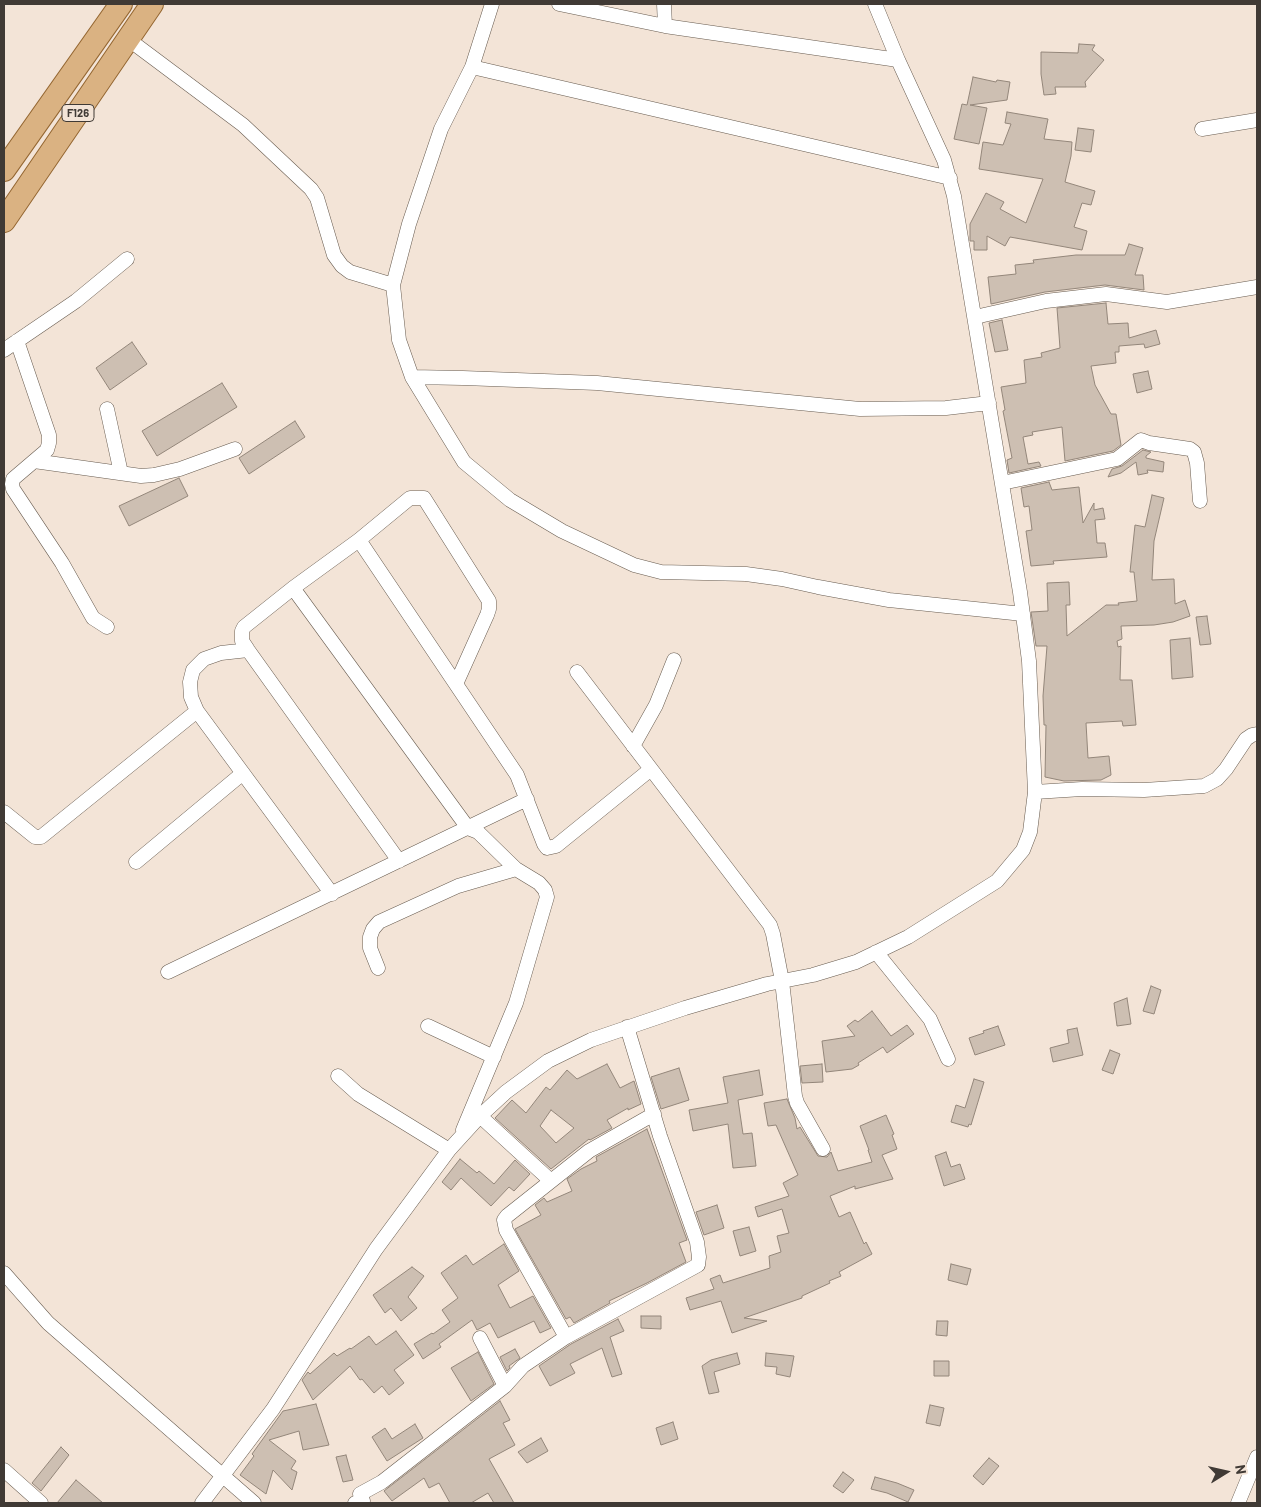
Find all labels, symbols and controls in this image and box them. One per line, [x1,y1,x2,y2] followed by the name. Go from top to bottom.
[62,105,94,122] road number: F126
[1201,1447,1251,1497] north arrow
[1232,1463,1250,1475] text: N

